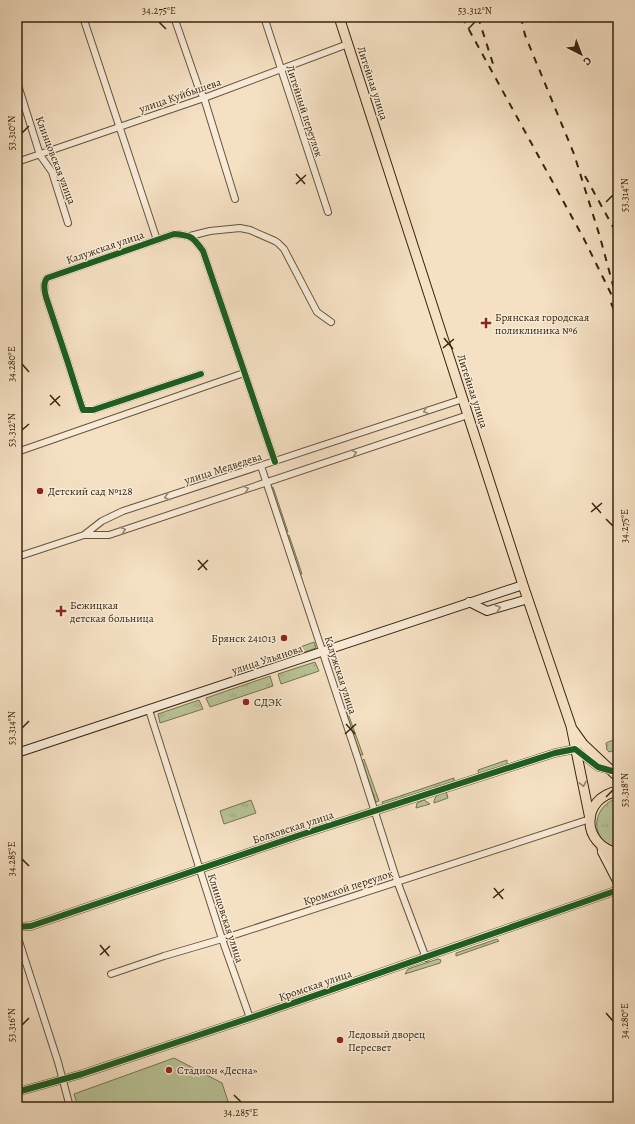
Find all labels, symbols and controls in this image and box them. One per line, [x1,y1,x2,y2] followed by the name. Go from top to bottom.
[142,4,176,17] text: 34.275°E
[458,4,492,17] text: 53.312°N
[561,34,601,74] north arrow
[354,44,392,123] street label: Литейная улица
[580,53,595,69] text: С
[283,63,327,159] street label: Литейный переулок
[136,74,224,117] street label: улица Куйбышева
[32,114,80,207] street label: Клинцовская улица
[5,116,18,150] text: 53.310°N
[618,178,631,212] text: 53.314°N
[64,227,147,268] street label: Калужская улица
[495,310,589,338] place label: Брянская городская поликлиника №6
[480,317,492,329] marker: Брянская городская поликлиника №6
[5,346,18,382] text: 34.280°E
[454,352,492,431] street label: Литейная улица
[423,407,430,415] one-way arrow
[5,413,18,447] text: 53.312°N
[181,449,265,488] street label: улица Медведева
[350,449,357,458] one-way arrow
[48,484,133,499] place label: Детский сад №128
[242,485,249,494] one-way arrow
[35,486,45,496] marker: Детский сад №128
[164,492,171,500] one-way arrow
[618,509,631,543] text: 34.275°E
[119,526,126,535] one-way arrow
[69,598,155,626] place label: Бежицкая детская больница
[494,604,501,613] one-way arrow
[55,605,67,617] marker: Бежицкая детская больница
[211,631,276,646] place label: Брянск 241013
[279,633,289,643] marker: Брянск 241013
[321,634,361,717] street label: Калужская улица
[229,641,305,678] street label: улица Ульянова
[254,695,282,710] place label: СДЭК
[241,697,251,707] marker: СДЭК
[5,711,18,745] text: 53.314°N
[618,773,631,807] text: 53.318°N
[578,780,586,787] one-way arrow
[251,807,337,848] street label: Болховская улица
[5,842,18,876] text: 34.285°E
[301,866,395,909] street label: Кромской переулок
[204,872,247,966] street label: Клинцовская улица
[277,966,355,1005] street label: Кромская улица
[618,1003,631,1039] text: 34.280°E
[5,1008,18,1042] text: 53.316°N
[348,1027,425,1055] place label: Ледовый дворец Пересвет
[335,1035,345,1045] marker: Ледовый дворец Пересвет
[177,1063,258,1078] place label: Стадион «Десна»
[164,1065,174,1075] marker: Стадион «Десна»
[224,1106,258,1119] text: 34.285°E

